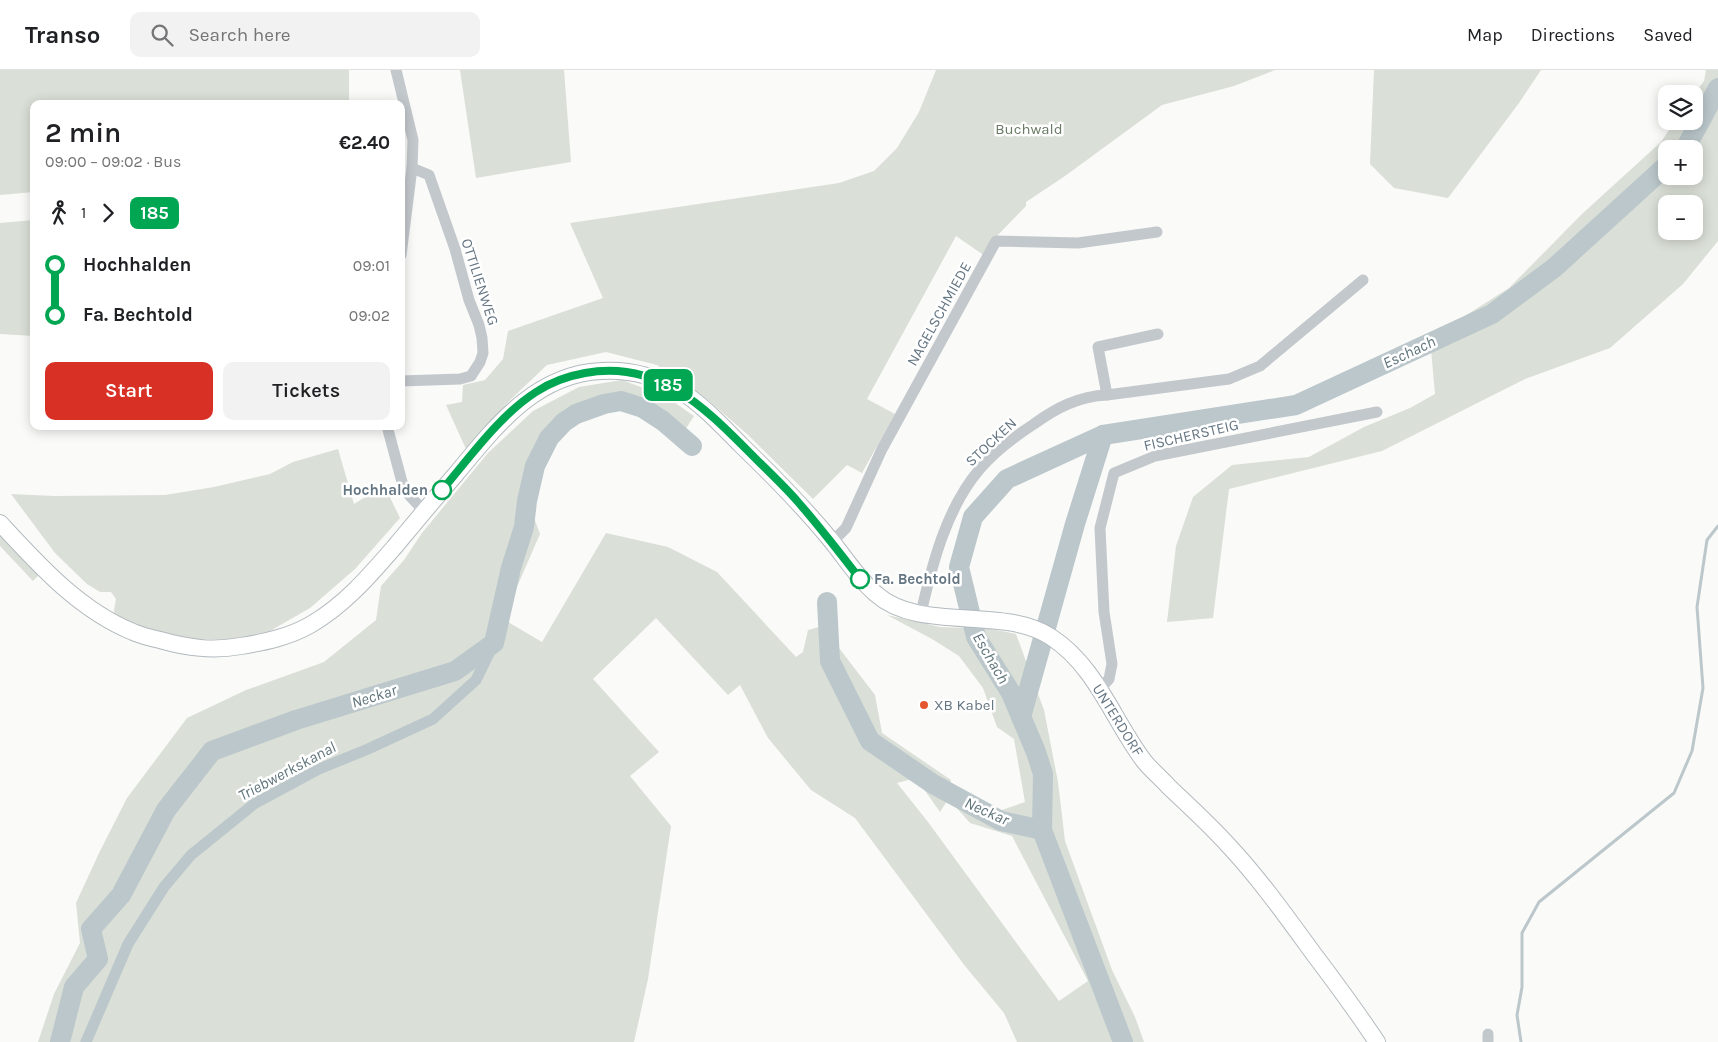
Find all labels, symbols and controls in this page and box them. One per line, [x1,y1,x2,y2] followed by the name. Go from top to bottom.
[130,12,480,57] search box
[25,21,100,49] text: Transo
[148,21,176,49] icon: search
[188,24,291,46] text: Search here
[1467,24,1503,46] text: Map
[1531,24,1615,46] text: Directions
[1643,24,1693,46] text: Saved
[1658,85,1703,240] map controls
[1658,85,1703,130] button: layers
[45,116,121,149] text: 2 min
[995,120,1063,138] park label: Buchwald
[339,132,390,154] text: €2.40
[1658,140,1703,185] button: +
[45,152,181,171] text: 09:00 – 09:02 · Bus
[1658,195,1703,240] button: −
[45,199,73,227] icon: walk
[94,199,122,227] icon: forward
[140,202,169,224] text: 185
[81,203,86,222] text: 1
[457,236,503,328] street label: OTTILIENWEG
[83,254,191,276] text: Hochhalden
[353,256,390,275] text: 09:01
[903,259,975,369] street label: NAGELSCHMIEDE
[83,304,193,326] text: Fa. Bechtold
[349,306,390,325] text: 09:02
[1380,332,1438,372] water label: Eschach
[45,362,213,420] button: Start
[223,362,390,420] button: Tickets
[639,369,697,401] line badge: 185
[654,374,682,396] text: 185
[962,414,1020,470] street label: STOCKEN
[1142,415,1240,455] street label: FISCHERSTEIG
[432,480,452,500] marker: Hochhalden
[342,481,428,499] place label: Hochhalden
[850,569,870,589] marker: Fa. Bechtold
[874,570,961,588] place label: Fa. Bechtold
[969,629,1013,687] water label: Eschach
[349,680,399,712] water label: Neckar
[1089,681,1147,760] street label: UNTERDORF
[934,696,995,714] place label: XB Kabel
[918,699,930,711] marker: XB Kabel
[235,737,339,805] water label: Triebwerkskanal
[962,793,1013,829] water label: Neckar

